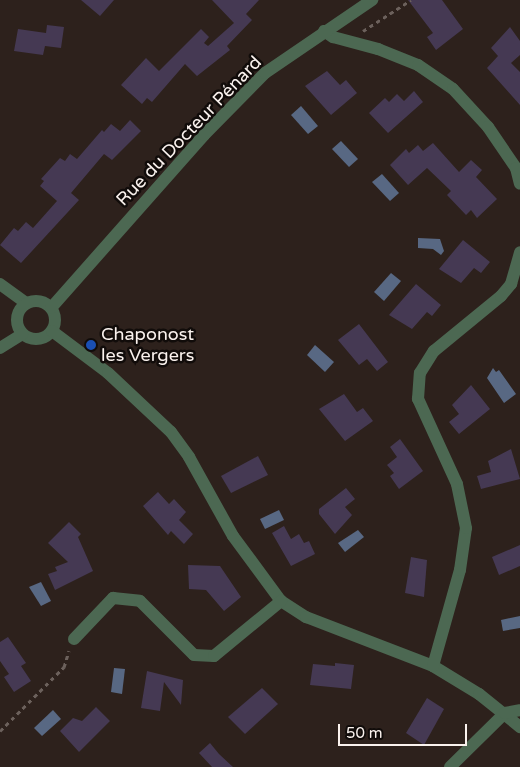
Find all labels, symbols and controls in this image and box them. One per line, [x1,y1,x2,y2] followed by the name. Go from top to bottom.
[112,52,266,210] street label: Rue du Docteur Pénard
[101,324,194,366] place label: Chaponost les Vergers
[85,339,97,351] marker: Chaponost les Vergers
[340,714,469,746] scale bar
[346,724,383,742] text: 50 m

